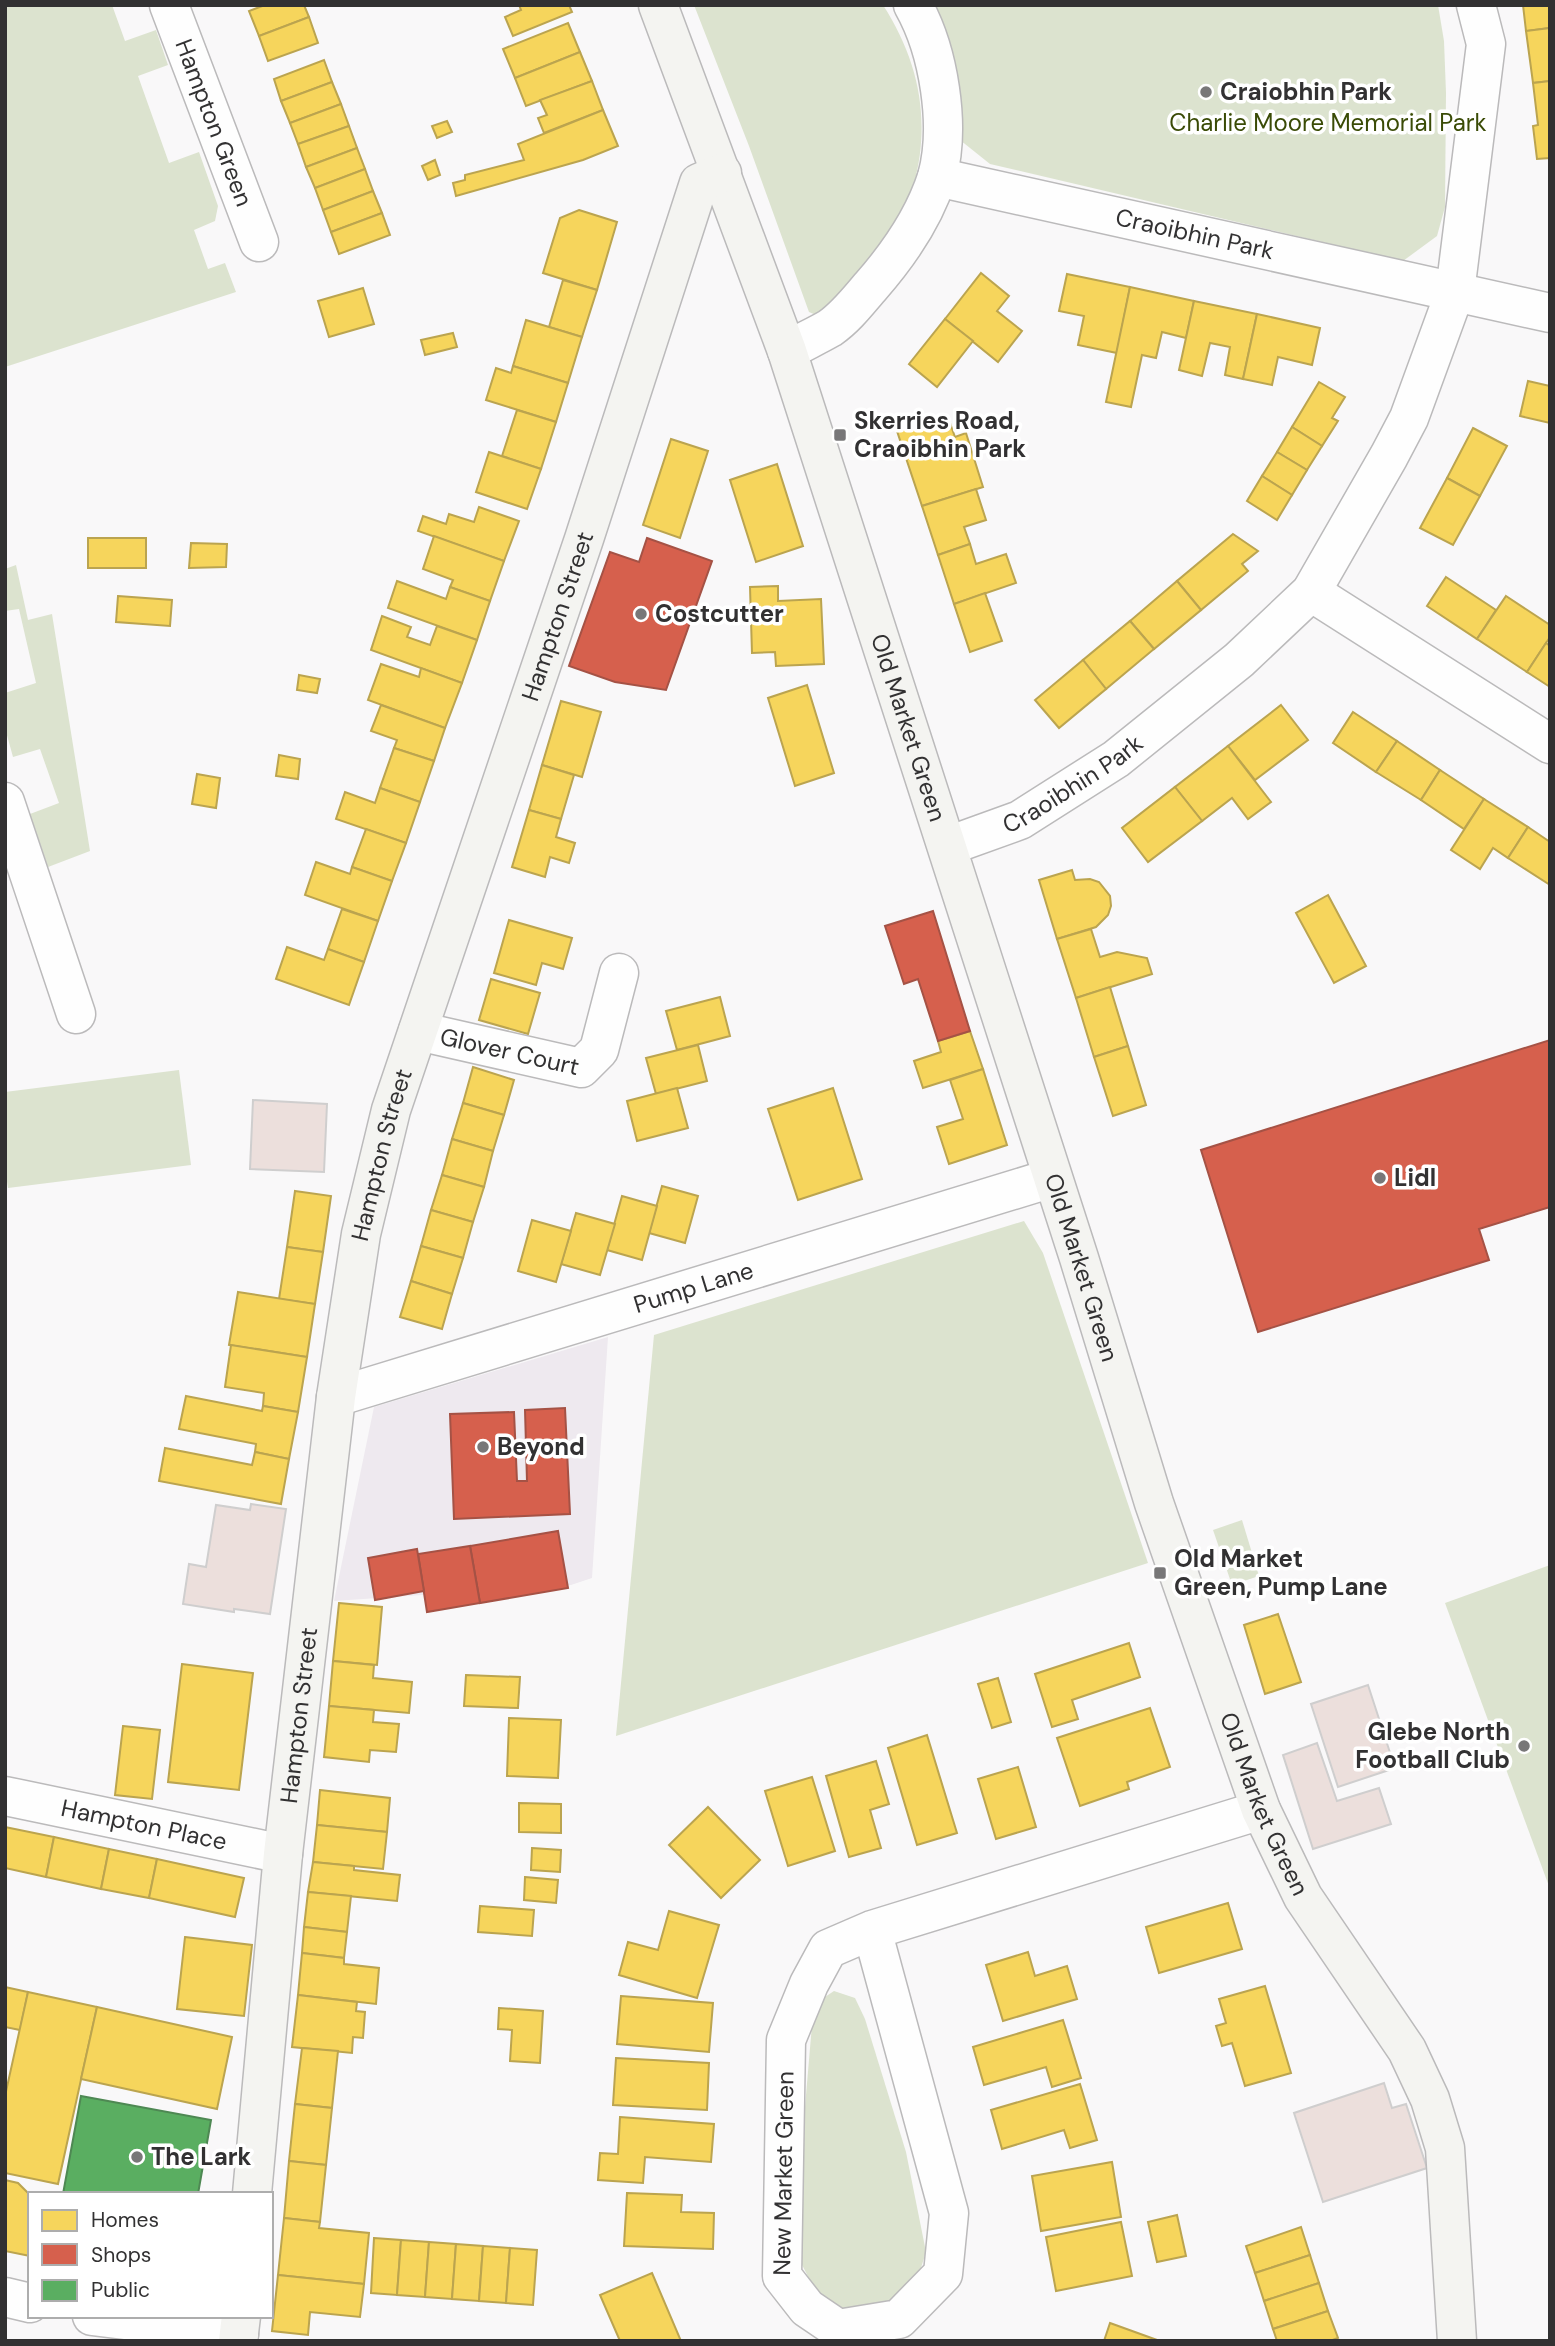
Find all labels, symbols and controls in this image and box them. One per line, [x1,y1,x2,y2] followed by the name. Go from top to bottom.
[168,35,260,211] street label: Hampton Green
[1220,76,1392,107] place label: Craiobhin Park
[1198,84,1214,100] marker: Craiobhin Park
[1169,107,1487,138] park label: Charlie Moore Memorial Park
[1113,201,1277,266] street label: Craoibhin Park
[854,405,1026,464] place label: Skerries Road, Craoibhin Park
[832,427,848,443] marker: Skerries Road, Craoibhin Park
[514,528,600,705] street label: Hampton Street
[655,598,784,629] place label: Costcutter
[633,606,649,622] marker: Costcutter
[864,630,953,825] street label: Old Market Green
[998,727,1149,840] street label: Craoibhin Park
[437,1021,582,1082] street label: Glover Court
[344,1065,419,1244] street label: Hampton Street
[1394,1162,1436,1193] place label: Lidl
[1038,1169,1126,1365] street label: Old Market Green
[1372,1170,1388,1186] marker: Lidl
[630,1254,757,1320] street label: Pump Lane
[497,1431,585,1462] place label: Beyond
[475,1439,491,1455] marker: Beyond
[1174,1543,1388,1602] place label: Old Market Green, Pump Lane
[1152,1565,1168,1581] marker: Old Market Green, Pump Lane
[273,1626,324,1805] street label: Hampton Street
[1213,1708,1316,1901] street label: Old Market Green
[1355,1716,1510,1775] place label: Glebe North Football Club
[1516,1738,1532,1754] marker: Glebe North Football Club
[58,1792,230,1857] street label: Hampton Place
[766,2071,800,2276] street label: New Market Green
[151,2141,252,2172] place label: The Lark
[129,2149,145,2165] marker: The Lark
[28,2192,273,2318] legend
[91,2206,159,2234] text: Homes
[91,2241,151,2269] text: Shops
[91,2276,150,2304] text: Public

